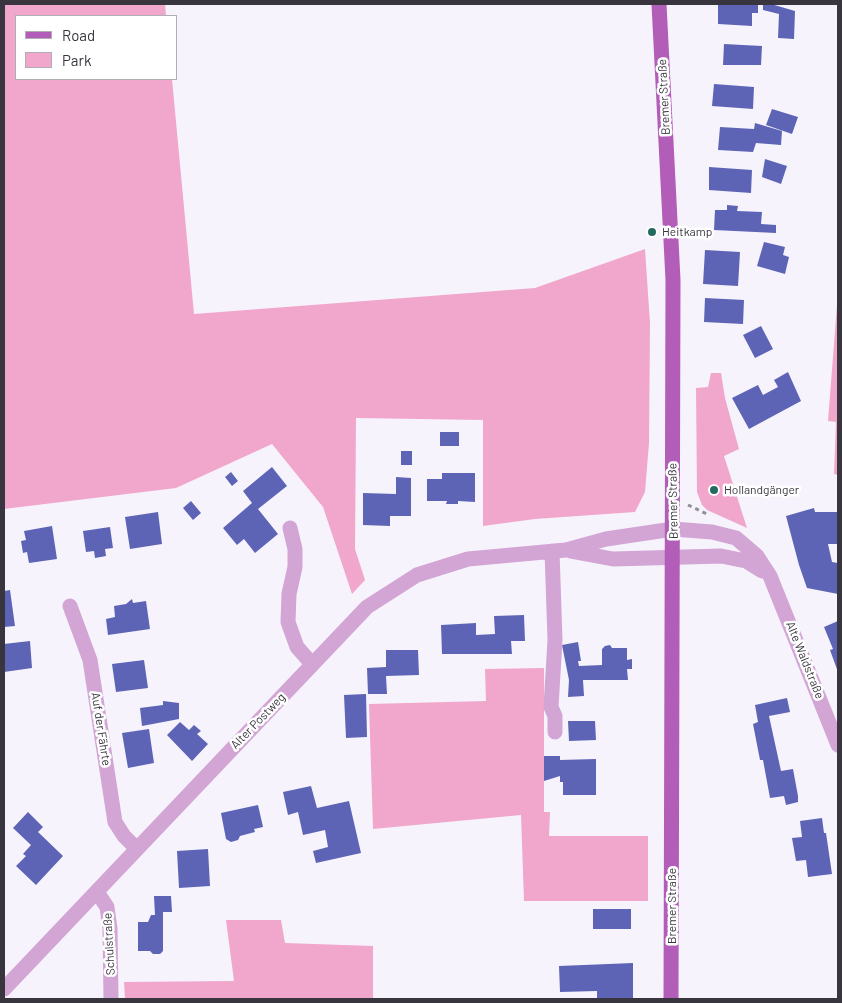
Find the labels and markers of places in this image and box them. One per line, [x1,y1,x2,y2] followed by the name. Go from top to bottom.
[662,225,712,239] place label: Heitkamp
[646,226,658,238] marker: Heitkamp
[724,483,799,497] place label: Hollandgänger
[708,484,720,496] marker: Hollandgänger

